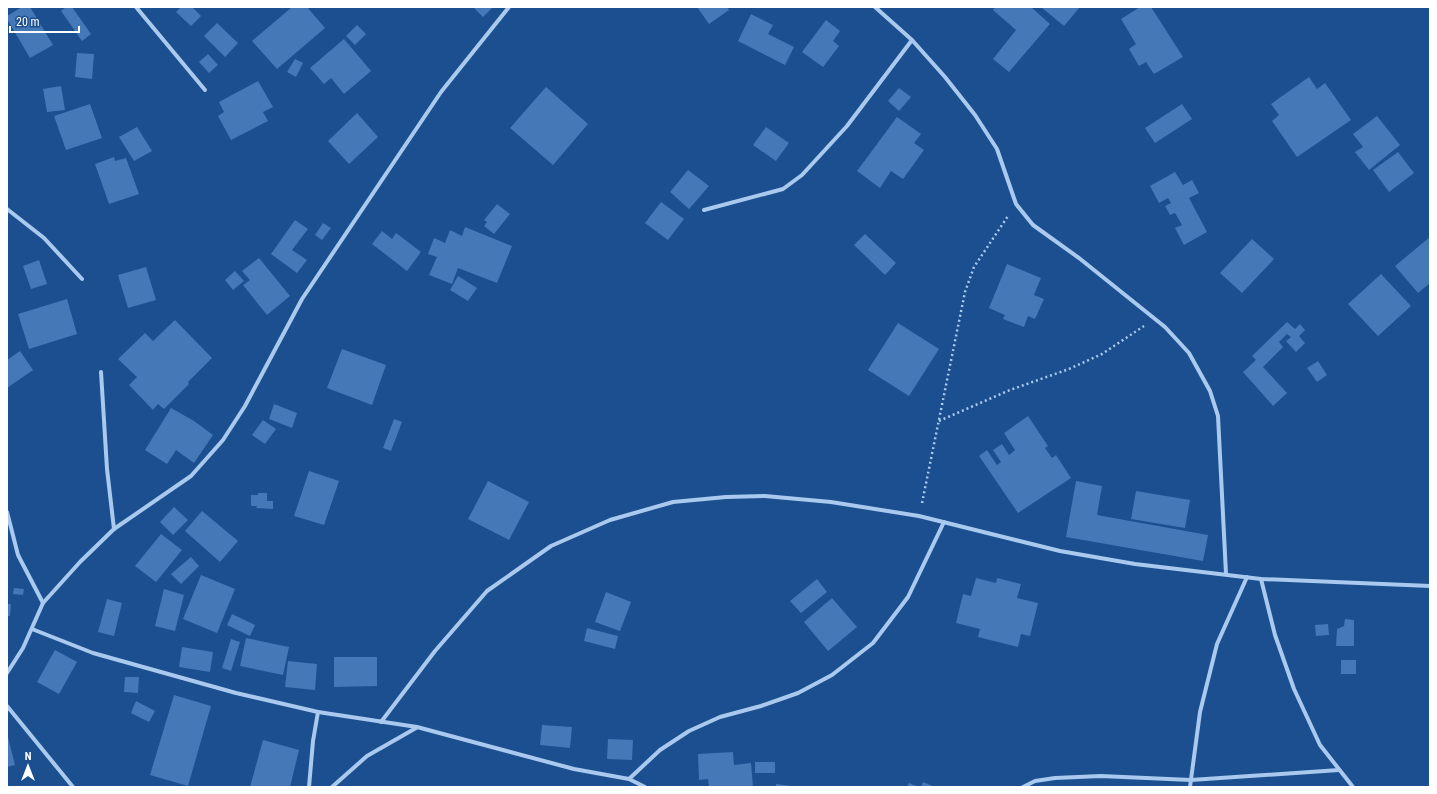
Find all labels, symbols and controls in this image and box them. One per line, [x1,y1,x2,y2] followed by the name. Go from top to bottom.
[10,8,79,34] scale bar
[16,15,40,29] text: 20 m
[8,746,48,786] north arrow
[25,750,32,763] text: N

